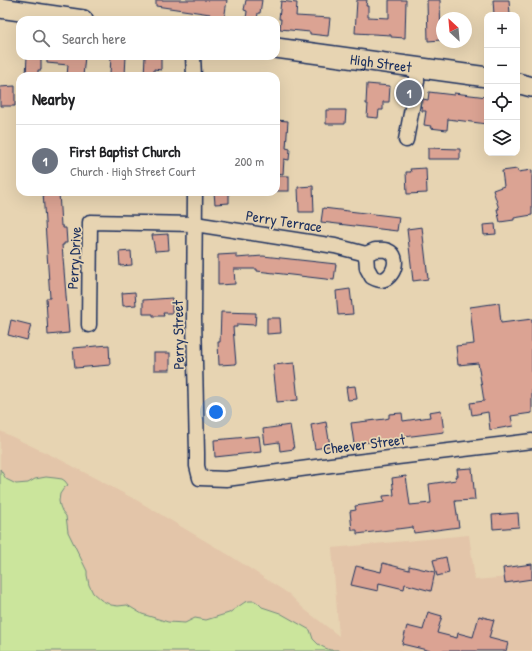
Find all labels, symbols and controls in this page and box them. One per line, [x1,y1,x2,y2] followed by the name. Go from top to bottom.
[436,12,472,48] north arrow
[484,12,520,156] map controls
[484,12,520,48] button: +
[16,16,280,60] search box
[30,27,52,49] icon: search
[62,28,126,49] text: Search here
[349,48,414,77] street label: High Street
[484,48,520,84] button: −
[396,78,422,108] pin: 1
[484,84,520,120] button: locate
[32,87,75,110] text: Nearby
[484,120,520,156] button: layers
[70,141,180,162] text: First Baptist Church
[43,152,47,170] text: 1
[234,152,264,170] text: 200 m
[70,162,195,180] text: Church · High Street Court
[244,205,324,237] street label: Perry Terrace
[62,226,86,290] street label: Perry Drive
[167,299,189,370] street label: Perry Street
[206,402,226,422] your location
[322,428,407,459] street label: Cheever Street

